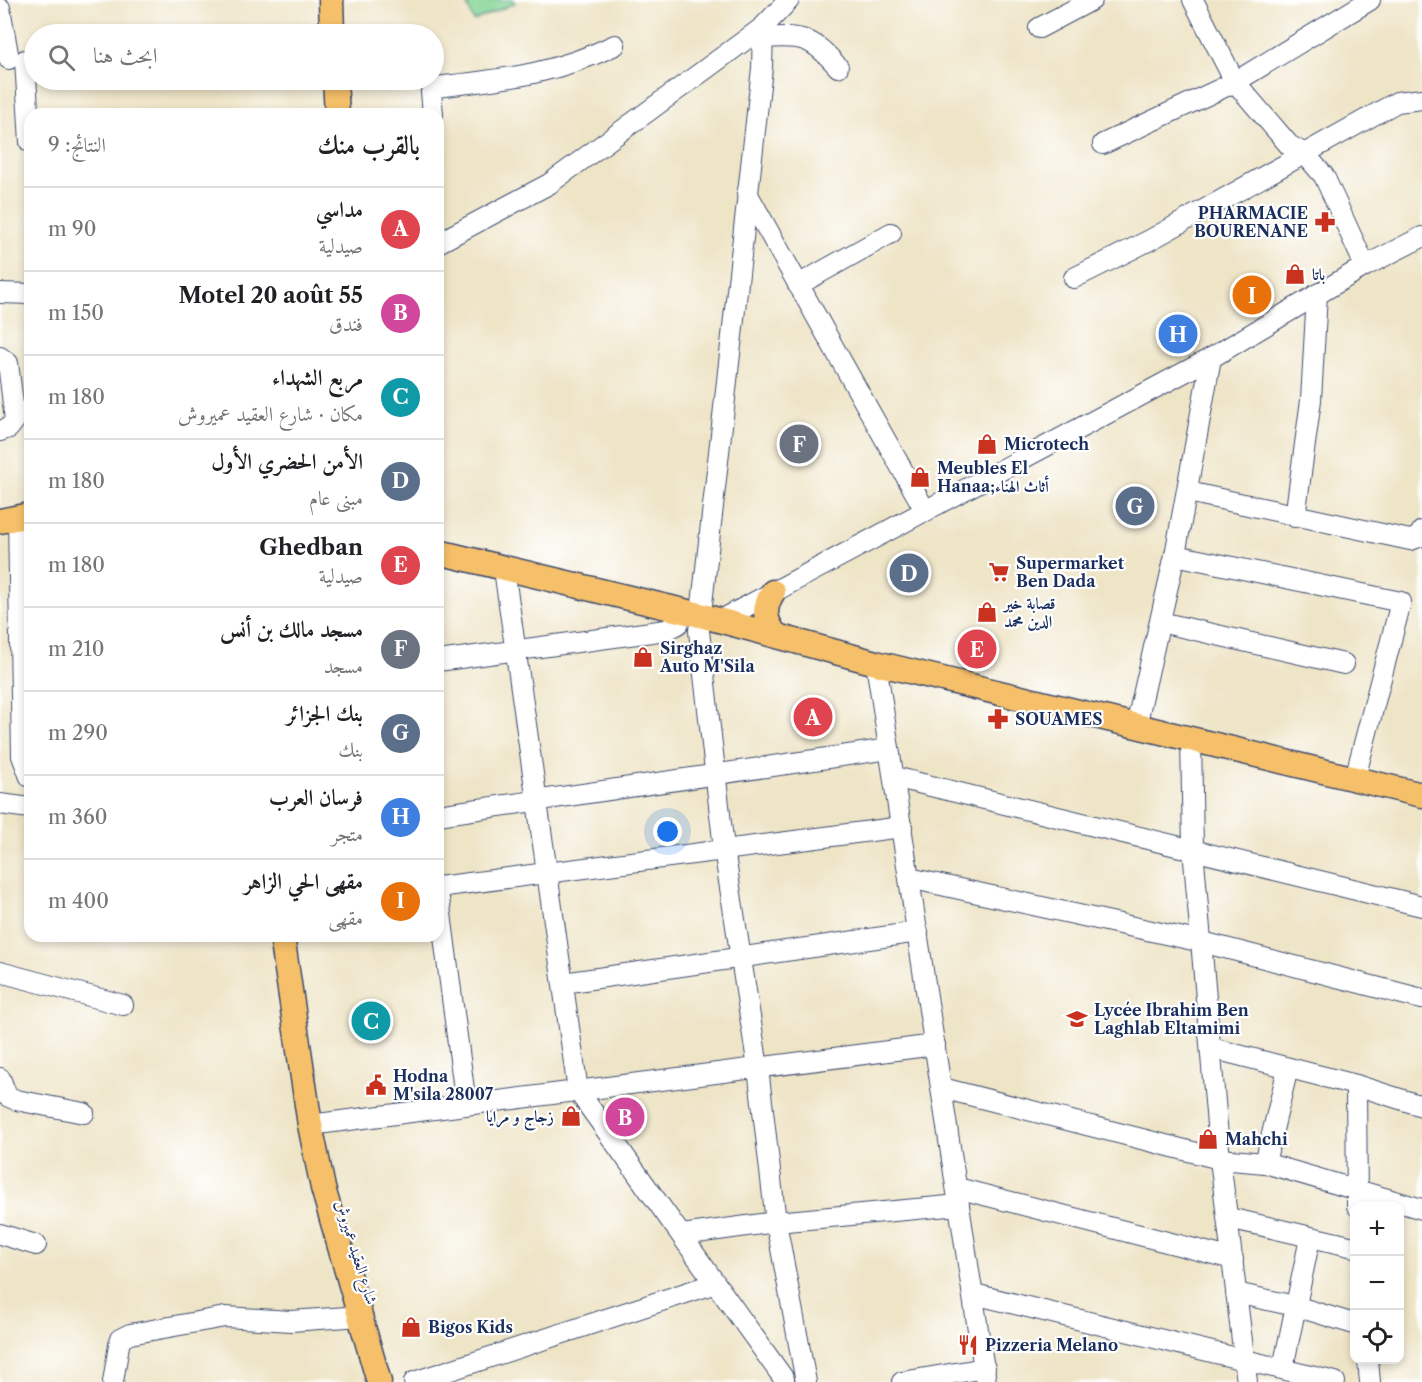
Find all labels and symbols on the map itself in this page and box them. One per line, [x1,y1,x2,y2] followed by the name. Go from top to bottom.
[1194,203,1308,241] place label: PHARMACIE BOURENANE
[1313,210,1337,234] pharmacy icon: PHARMACIE BOURENANE
[1283,262,1307,286] shop icon: باتا
[1312,264,1325,284] place label: باتا
[1232,272,1272,318] pin: I
[1158,312,1198,356] pin: H
[780,422,818,466] pin: F
[975,432,999,456] shop icon: Microtech
[1004,434,1089,454] place label: Microtech
[937,458,1049,496] place label: Meubles El Hanaa;أثاث الهناء
[908,465,932,489] shop icon: Meubles El Hanaa;أثاث الهناء
[1116,484,1154,528] pin: G
[890,550,928,596] pin: D
[1016,553,1125,591] place label: Supermarket Ben Dada
[987,560,1011,584] supermarket icon: Supermarket Ben Dada
[1002,593,1056,631] place label: قصابة خير الدين محمد
[975,600,999,624] shop icon: قصابة خير الدين محمد
[958,626,996,672] pin: E
[659,638,755,676] place label: Sirghaz Auto M'Sila
[631,645,655,669] shop icon: Sirghaz Auto M'Sila
[794,694,832,740] pin: A
[986,707,1010,731] pharmacy icon: SOUAMES
[1015,709,1102,729] place label: SOUAMES
[653,817,682,846] your location
[352,998,391,1044] pin: C
[1094,1000,1249,1038] place label: Lycée Ibrahim Ben Laghlab Eltamimi
[1065,1007,1089,1031] school or university icon: Lycée Ibrahim Ben Laghlab Eltamimi
[393,1066,494,1104] place label: Hodna M'sila 28007
[364,1073,388,1097] public building icon: Hodna M'sila 28007
[606,1094,644,1140] pin: B
[559,1104,583,1128] shop icon: زجاج و مرايا
[486,1106,555,1131] place label: زجاج و مرايا
[1196,1127,1220,1151] shop icon: Mahchi
[1225,1129,1288,1149] place label: Mahchi
[328,1197,382,1308] street label: شارع العقيد عميروش
[399,1315,423,1339] shop icon: Bigos Kids
[428,1317,513,1337] place label: Bigos Kids
[956,1333,980,1357] restaurant icon: Pizzeria Melano
[985,1335,1118,1355] place label: Pizzeria Melano

